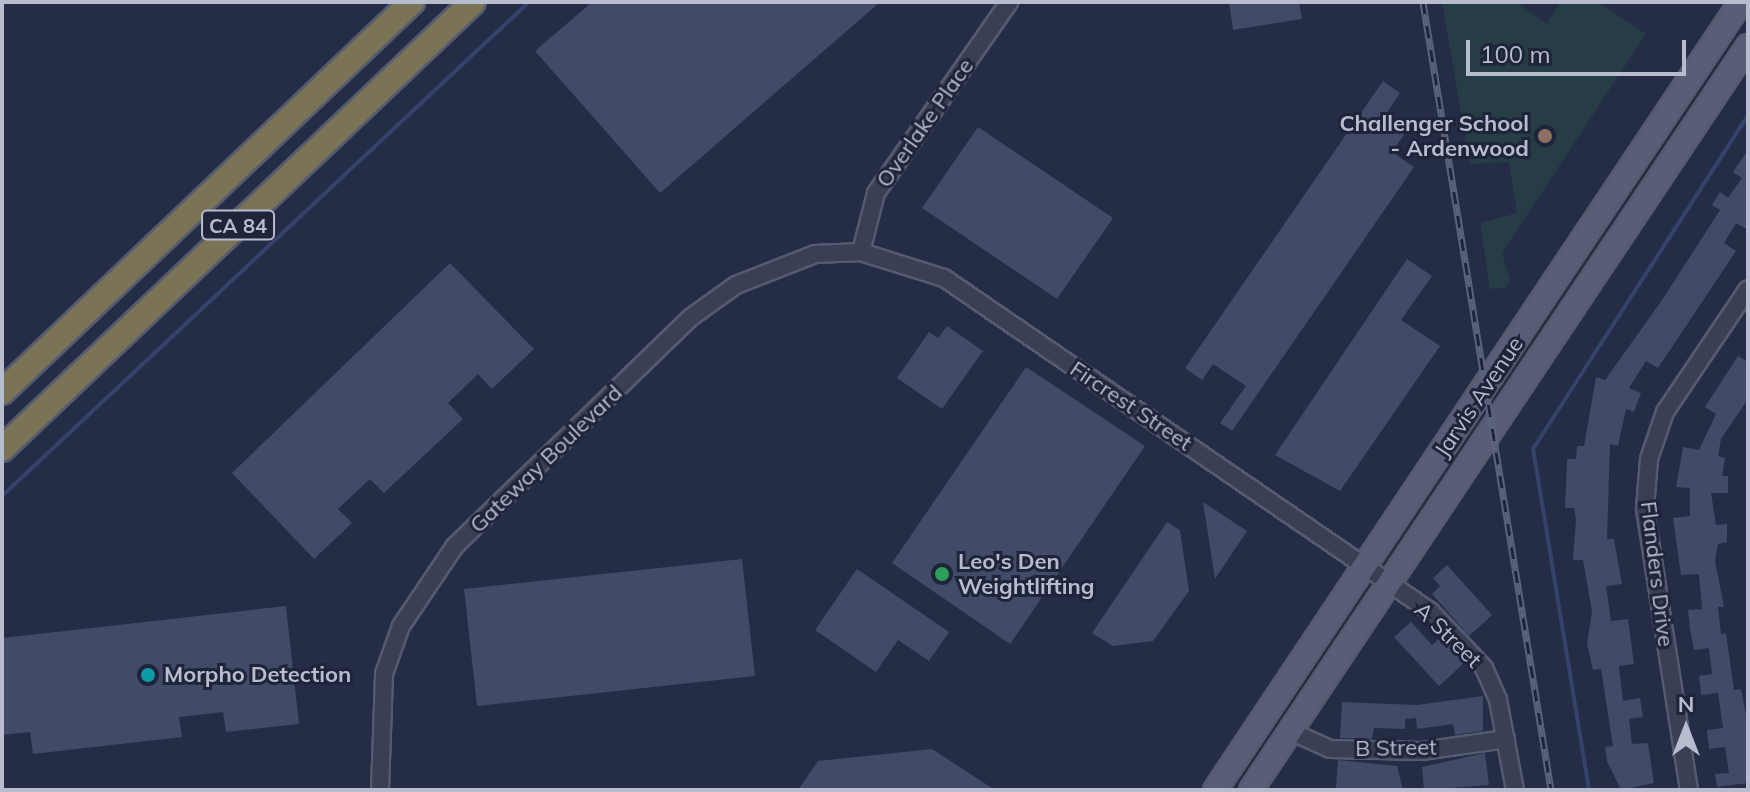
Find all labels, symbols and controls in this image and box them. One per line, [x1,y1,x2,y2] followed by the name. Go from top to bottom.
[1470,24,1690,74] scale bar
[1480,39,1551,69] text: 100 m
[871,54,979,192] street label: Overlake Place
[1339,110,1529,162] place label: Challenger School - Ardenwood
[1536,127,1554,145] marker: Challenger School - Ardenwood
[200,209,276,241] road number: CA 84
[1429,332,1529,462] street label: Jarvis Avenue
[1065,356,1197,456] street label: Fircrest Street
[465,380,627,538] street label: Gateway Boulevard
[1635,500,1679,648] street label: Flanders Drive
[958,548,1094,600] place label: Leo's Den Weightlifting
[933,565,951,583] marker: Leo's Den Weightlifting
[1409,597,1487,673] street label: A Street
[164,662,351,688] place label: Morpho Detection
[139,666,157,684] marker: Morpho Detection
[1646,688,1726,768] north arrow
[1678,690,1694,718] text: N
[1355,734,1437,762] street label: B Street

